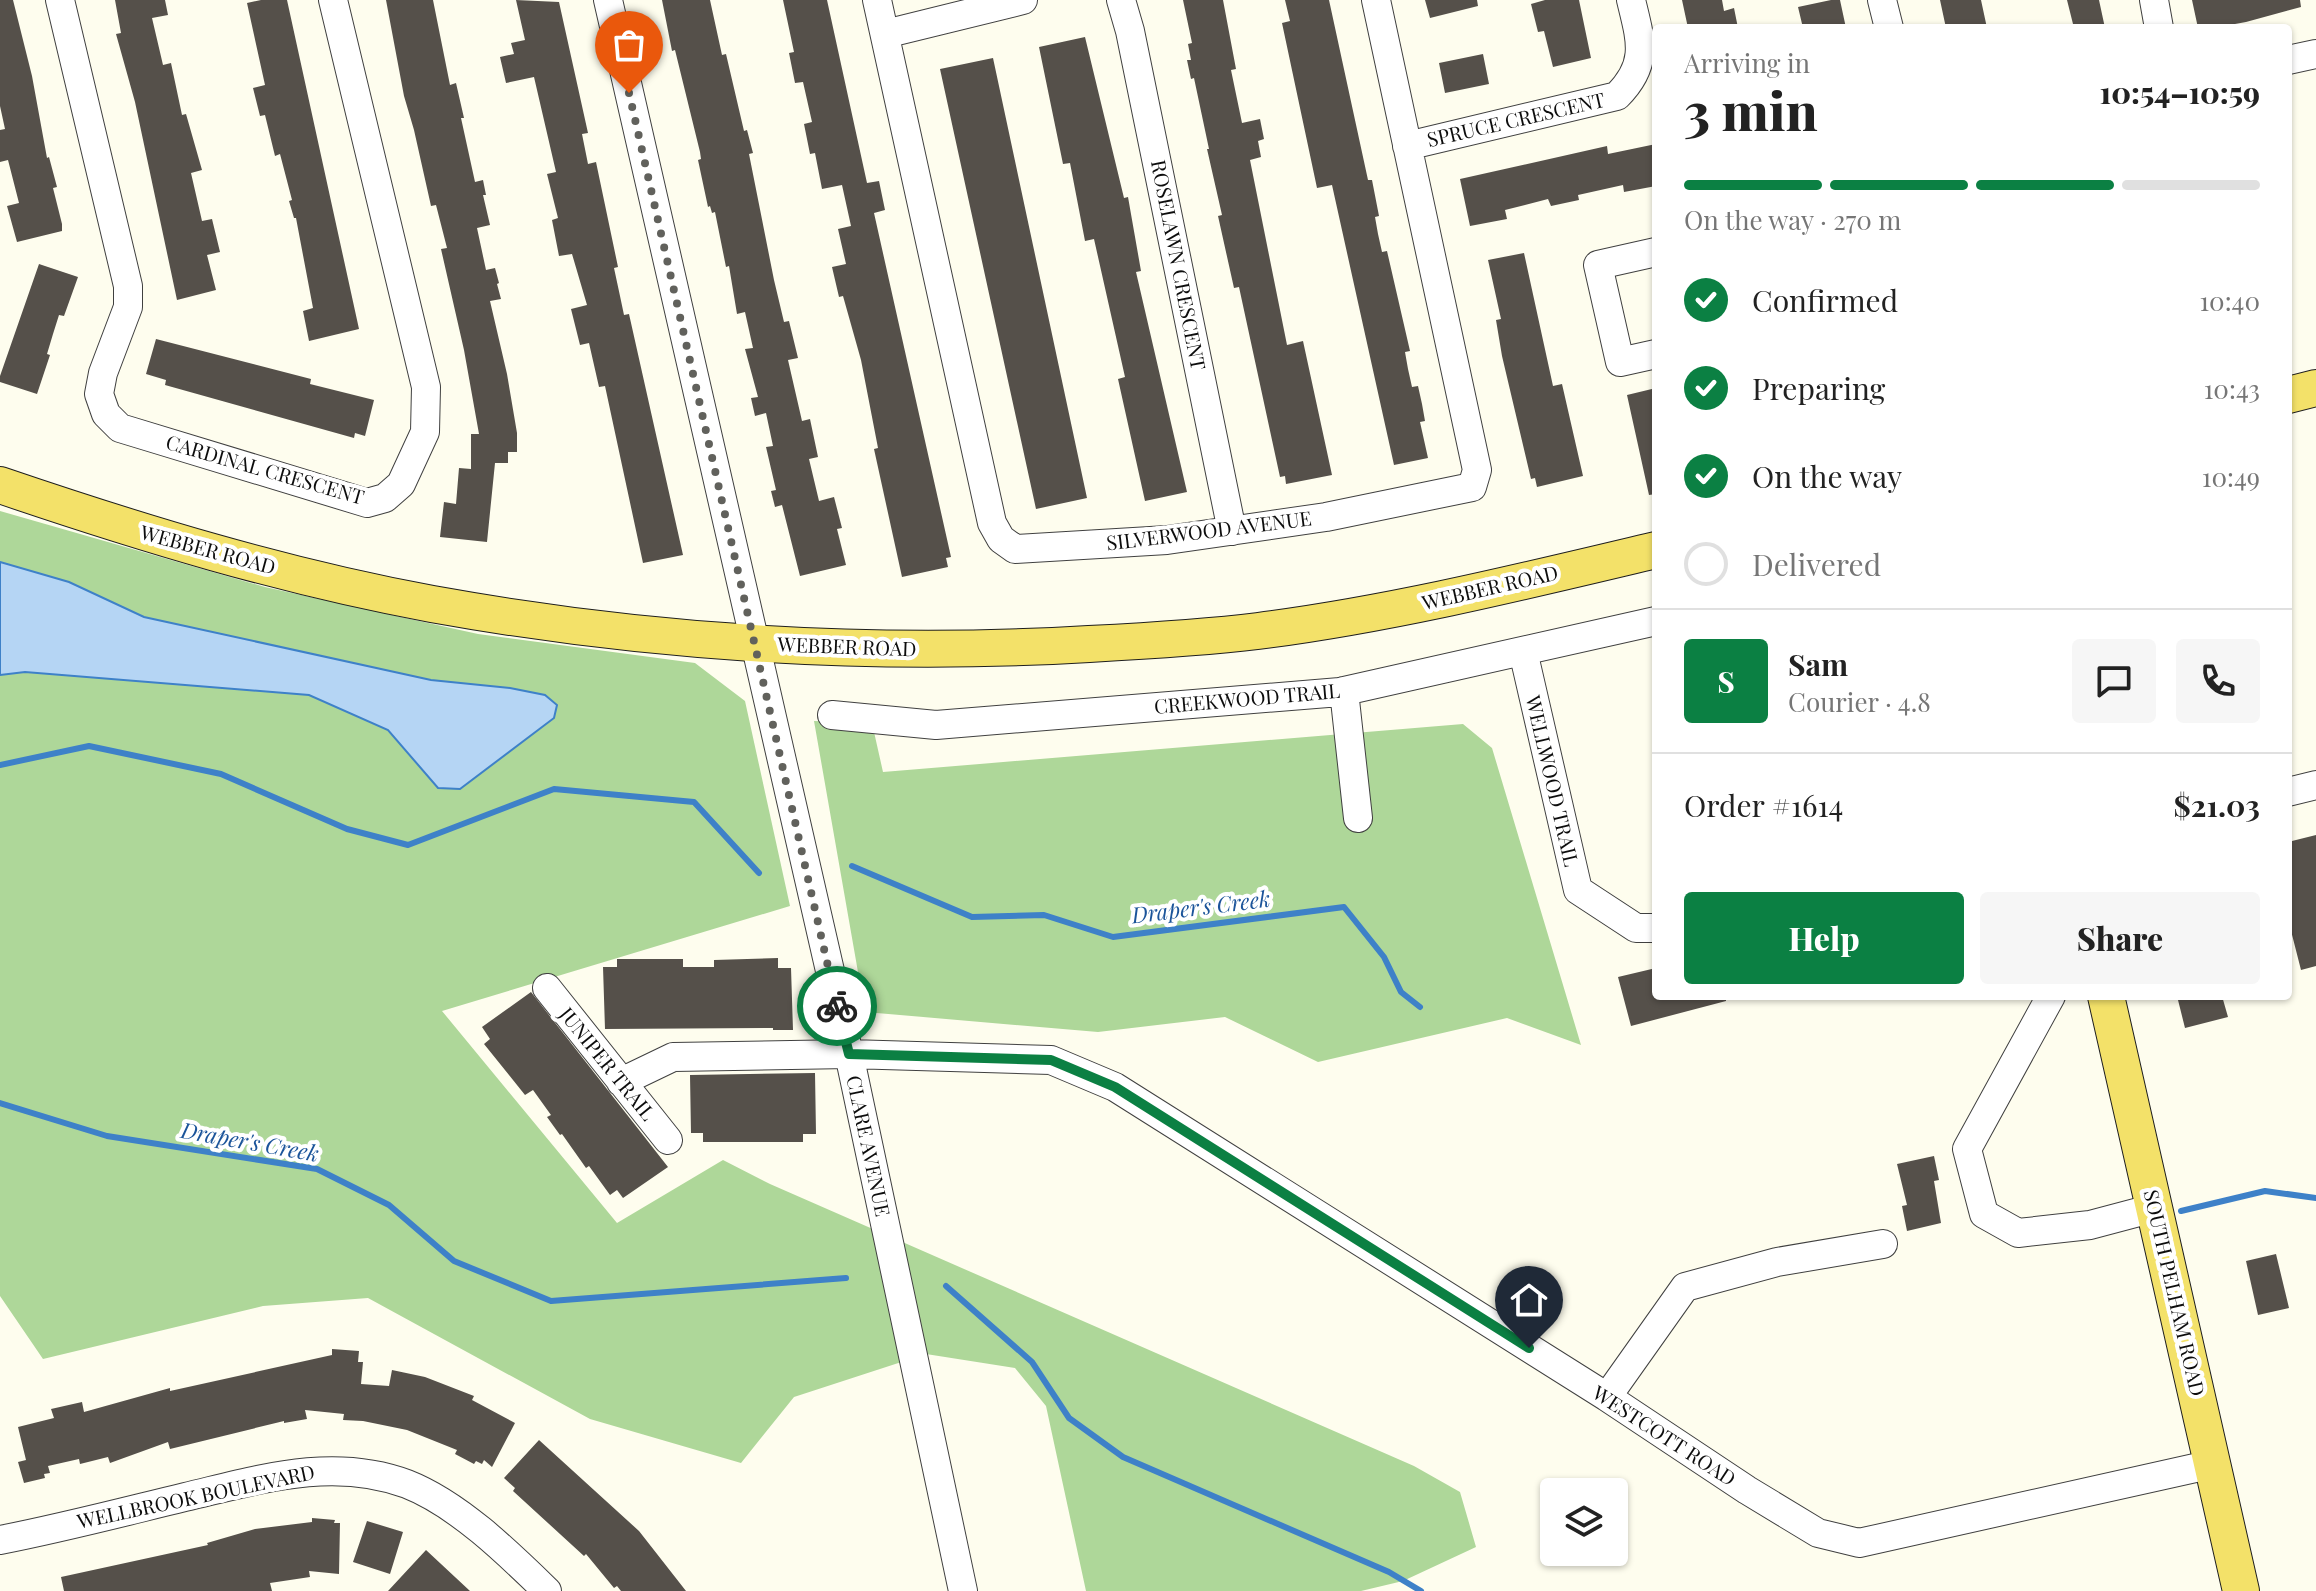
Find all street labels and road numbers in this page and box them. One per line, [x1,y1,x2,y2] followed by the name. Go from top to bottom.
[1424,85,1607,152] street label: SPRUCE CRESCENT
[1146,157,1213,372] street label: ROSELAWN CRESCENT
[163,427,368,510] street label: CARDINAL CRESCENT
[1105,504,1313,556] street label: SILVERWOOD AVENUE
[137,517,279,580] street label: WEBBER ROAD
[1418,558,1560,616] street label: WEBBER ROAD
[776,630,917,661] street label: WEBBER ROAD
[1153,676,1341,719] street label: CREEKWOOD TRAIL
[1520,692,1586,869] street label: WELLWOOD TRAIL
[554,1000,662,1125] street label: JUNIPER TRAIL
[841,1073,898,1219] street label: CLARE AVENUE
[2139,1187,2212,1399] street label: SOUTH PELHAM ROAD
[1587,1378,1742,1491] street label: WESTCOTT ROAD
[73,1457,317,1534] street label: WELLBROOK BOULEVARD

